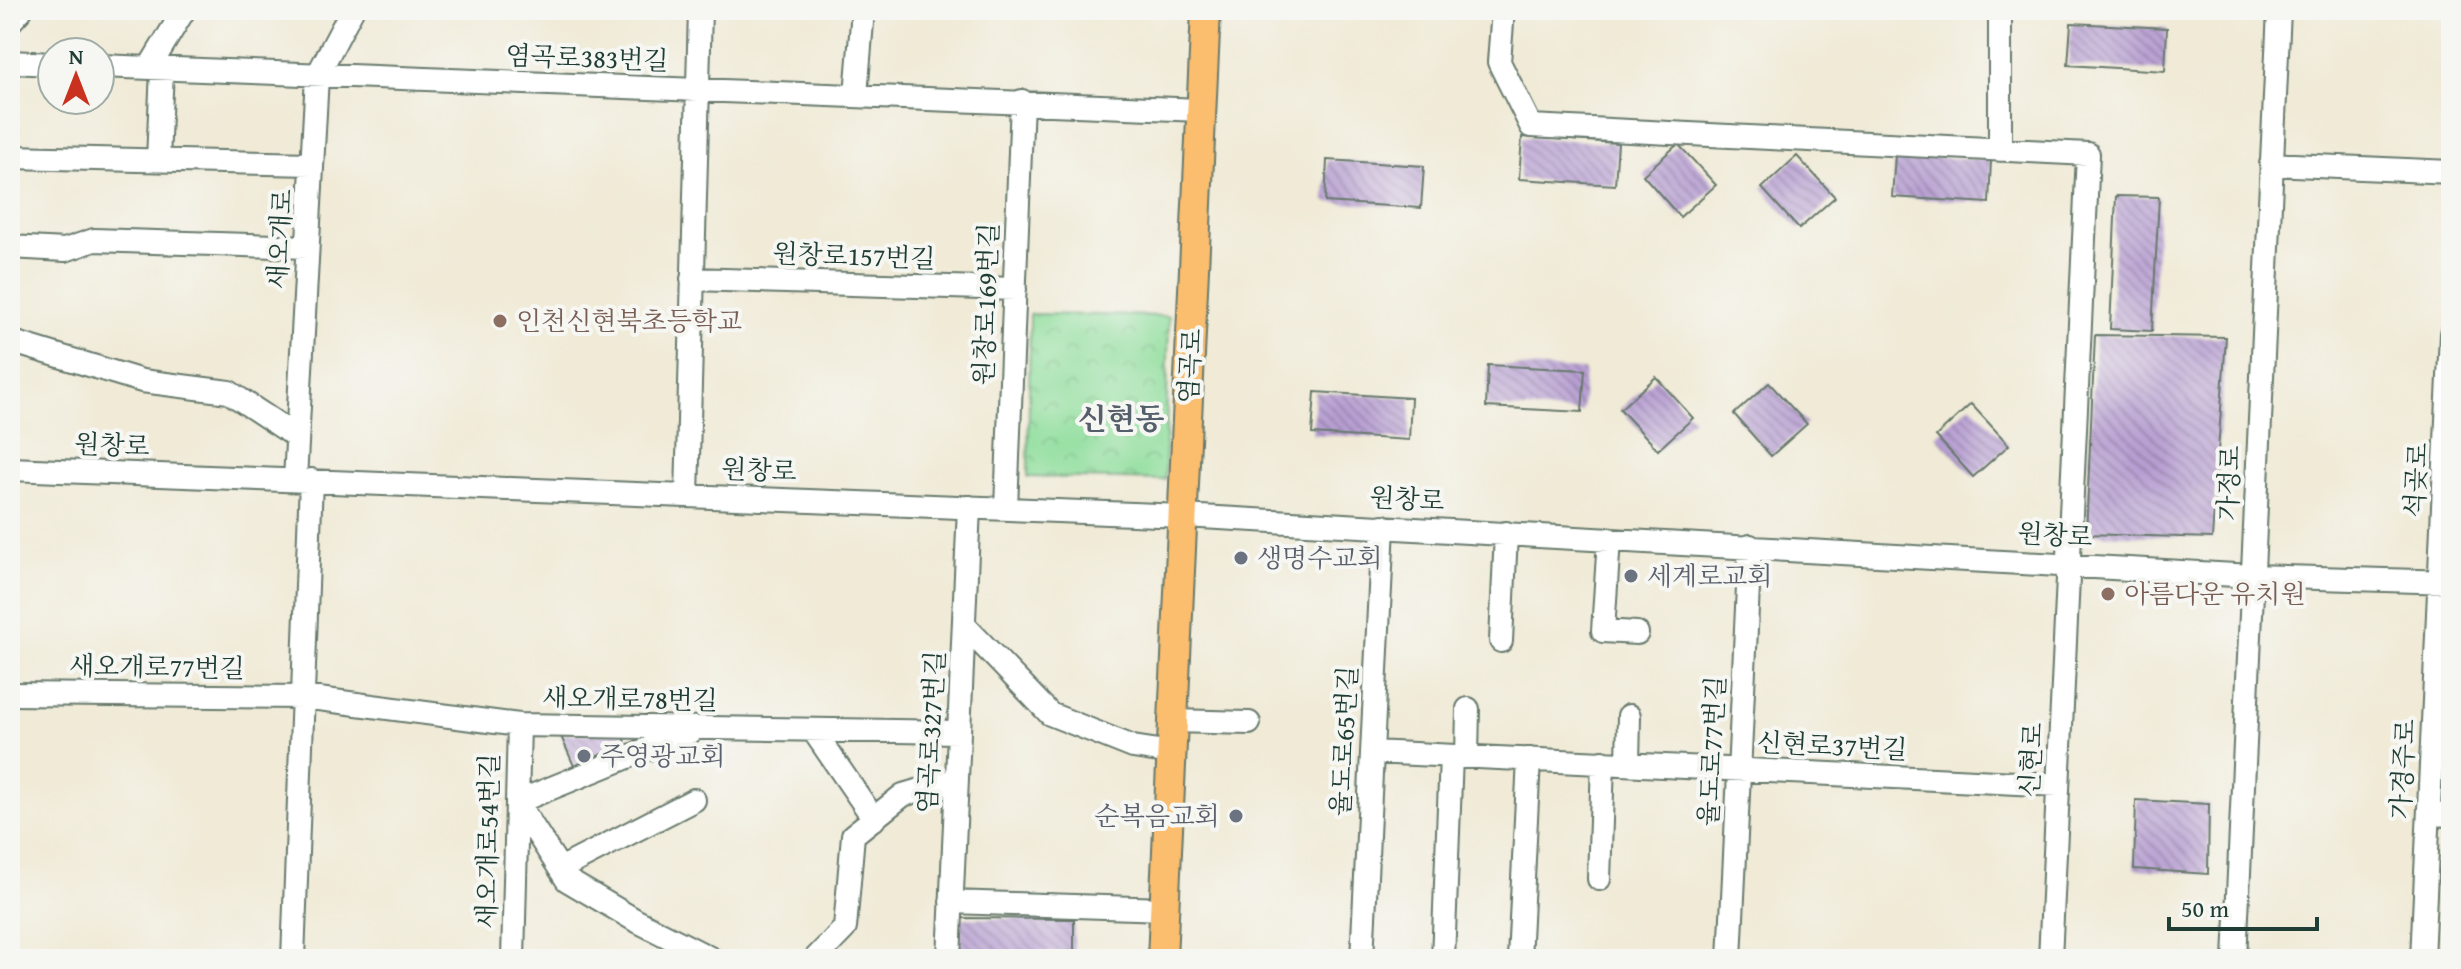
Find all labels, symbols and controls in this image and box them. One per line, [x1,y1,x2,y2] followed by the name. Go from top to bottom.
[505,35,669,80] street label: 염곡로383번길
[36,36,116,116] north arrow
[69,40,84,72] text: N
[257,188,302,290] street label: 새오개로
[963,222,1008,386] street label: 원창로169번길
[772,233,936,278] street label: 원창로157번길
[516,301,742,340] place label: 인천신현북초등학교
[491,312,509,330] marker: 인천신현북초등학교
[1168,327,1211,405] street label: 염곡로
[1078,396,1164,440] district label: 신현동
[74,424,150,465] street label: 원창로
[2394,441,2437,519] street label: 석곶로
[2208,445,2249,521] street label: 가정로
[721,449,797,490] street label: 원창로
[1368,477,1446,520] street label: 원창로
[2016,513,2094,556] street label: 원창로
[1257,538,1383,577] place label: 생명수교회
[1232,549,1250,567] marker: 생명수교회
[1647,556,1773,595] place label: 세계로교회
[1622,567,1640,585] marker: 세계로교회
[2124,574,2306,613] place label: 아름다운 유치원
[2099,585,2117,603] marker: 아름다운 유치원
[69,645,245,688] street label: 새오개로77번길
[907,649,954,814] street label: 염곡로327번길
[1320,665,1367,817] street label: 율도로65번길
[1688,675,1735,827] street label: 율도로77번길
[542,677,718,720] street label: 새오개로78번길
[2380,718,2425,820] street label: 가경주로
[2009,721,2052,799] street label: 신현로
[1756,722,1908,769] street label: 신현로37번길
[600,736,726,775] place label: 주영광교회
[575,747,593,765] marker: 주영광교회
[466,753,509,929] street label: 새오개로54번길
[1094,796,1220,835] place label: 순복음교회
[1227,807,1245,825] marker: 순복음교회
[2169,881,2317,931] scale bar
[2181,891,2229,926] text: 50 m

